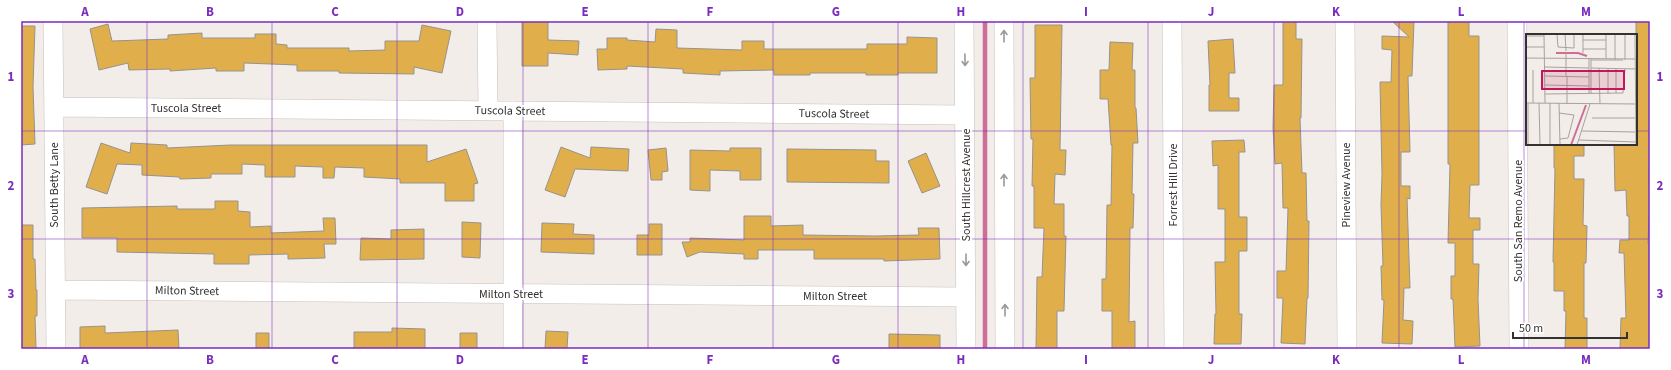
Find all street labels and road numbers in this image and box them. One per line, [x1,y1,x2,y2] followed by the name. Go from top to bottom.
[151,100,221,117] street label: Tuscola Street
[474,102,546,120] street label: Tuscola Street
[798,105,870,123] street label: Tuscola Street
[958,128,975,242] street label: South Hillcrest Avenue
[46,142,63,228] street label: South Betty Lane
[1165,143,1182,226] street label: Forrest Hill Drive
[1338,143,1355,227] street label: Pineview Avenue
[1510,160,1527,282] street label: South San Remo Avenue
[155,282,219,300] street label: Milton Street
[479,286,543,303] street label: Milton Street
[803,288,867,305] street label: Milton Street

